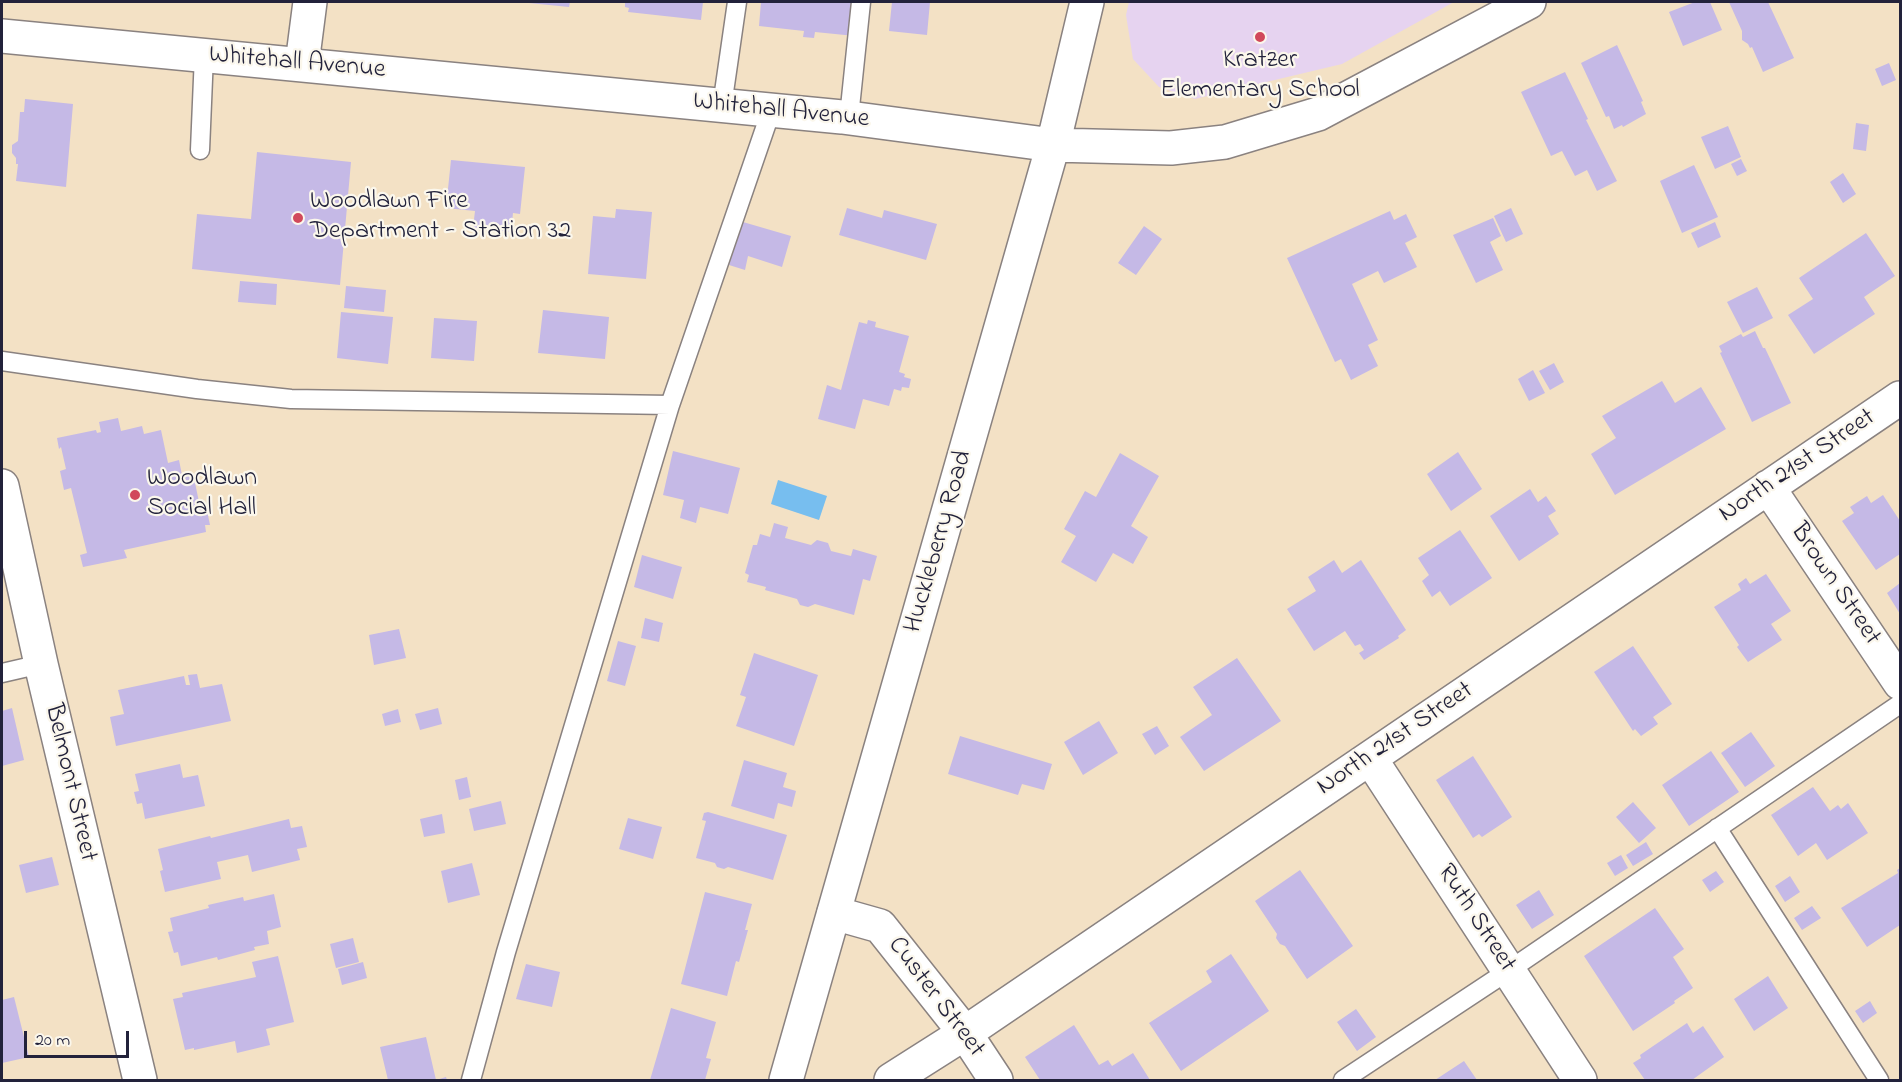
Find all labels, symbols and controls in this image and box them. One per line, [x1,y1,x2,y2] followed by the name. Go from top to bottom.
[1253,30,1267,44] marker: Kratzer Elementary School
[208,41,386,87] street label: Whitehall Avenue
[1160,46,1360,107] place label: Kratzer Elementary School
[691,87,871,137] street label: Whitehall Avenue
[310,187,571,249] place label: Woodlawn Fire Department - Station 32
[291,211,305,225] marker: Woodlawn Fire Department - Station 32
[1714,403,1882,531] street label: North 21st Street
[899,447,981,637] street label: Huckleberry Road
[147,464,257,526] place label: Woodlawn Social Hall
[128,488,142,502] marker: Woodlawn Social Hall
[1782,518,1886,652] street label: Brown Street
[1312,676,1480,804] street label: North 21st Street
[36,701,102,865] street label: Belmont Street
[1429,859,1521,979] street label: Ruth Street
[880,932,990,1064] street label: Custer Street
[27,1019,132,1057] scale bar
[35,1028,70,1054] text: 20 m

